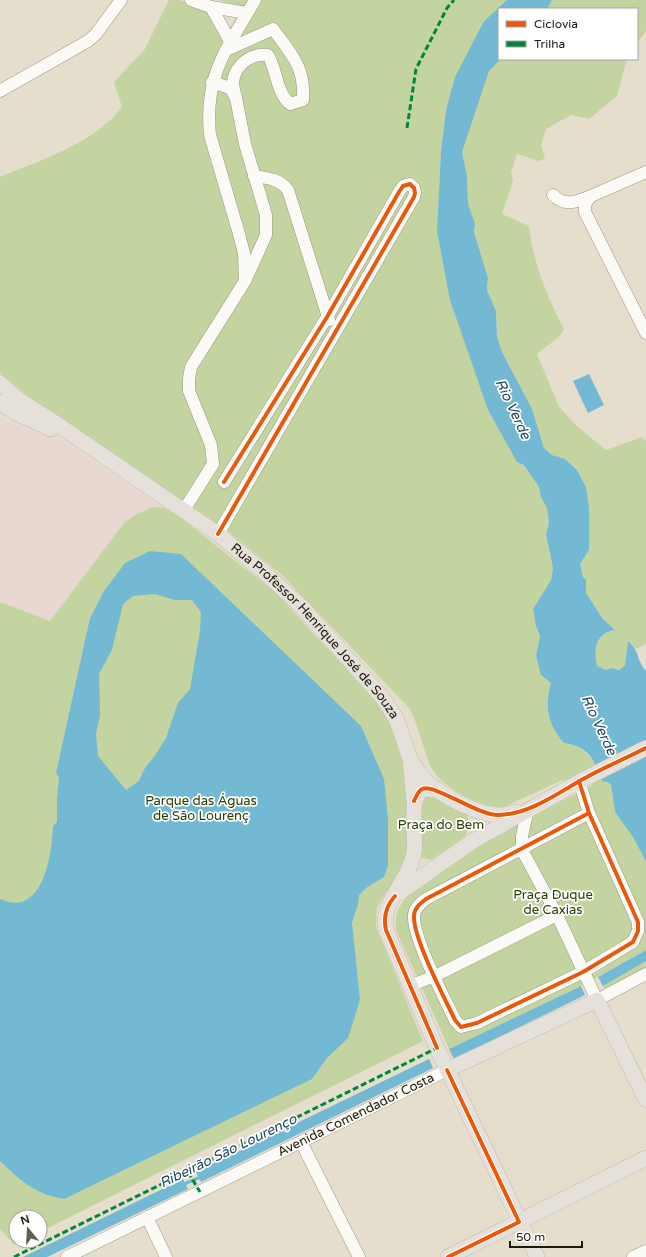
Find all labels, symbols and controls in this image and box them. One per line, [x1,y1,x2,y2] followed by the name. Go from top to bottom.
[498,8,638,60] legend
[534,17,578,31] text: Ciclovia
[534,37,565,51] text: Trilha
[492,376,535,443] water label: Rio Verde
[227,540,402,722] street label: Rua Professor Henrique José de Souza
[578,692,621,759] water label: Rio Verde
[145,793,257,824] park label: Parque das Águas de São Lourenç
[398,817,484,833] park label: Praça do Bem
[513,887,593,918] park label: Praça Duque de Caxias
[275,1070,437,1160] street label: Avenida Comendador Costa
[157,1110,301,1192] water label: Ribeirão São Lourenço
[8,1209,48,1249] north arrow
[19,1212,31,1228] text: N
[510,1223,582,1249] scale bar
[516,1230,545,1244] text: 50 m

